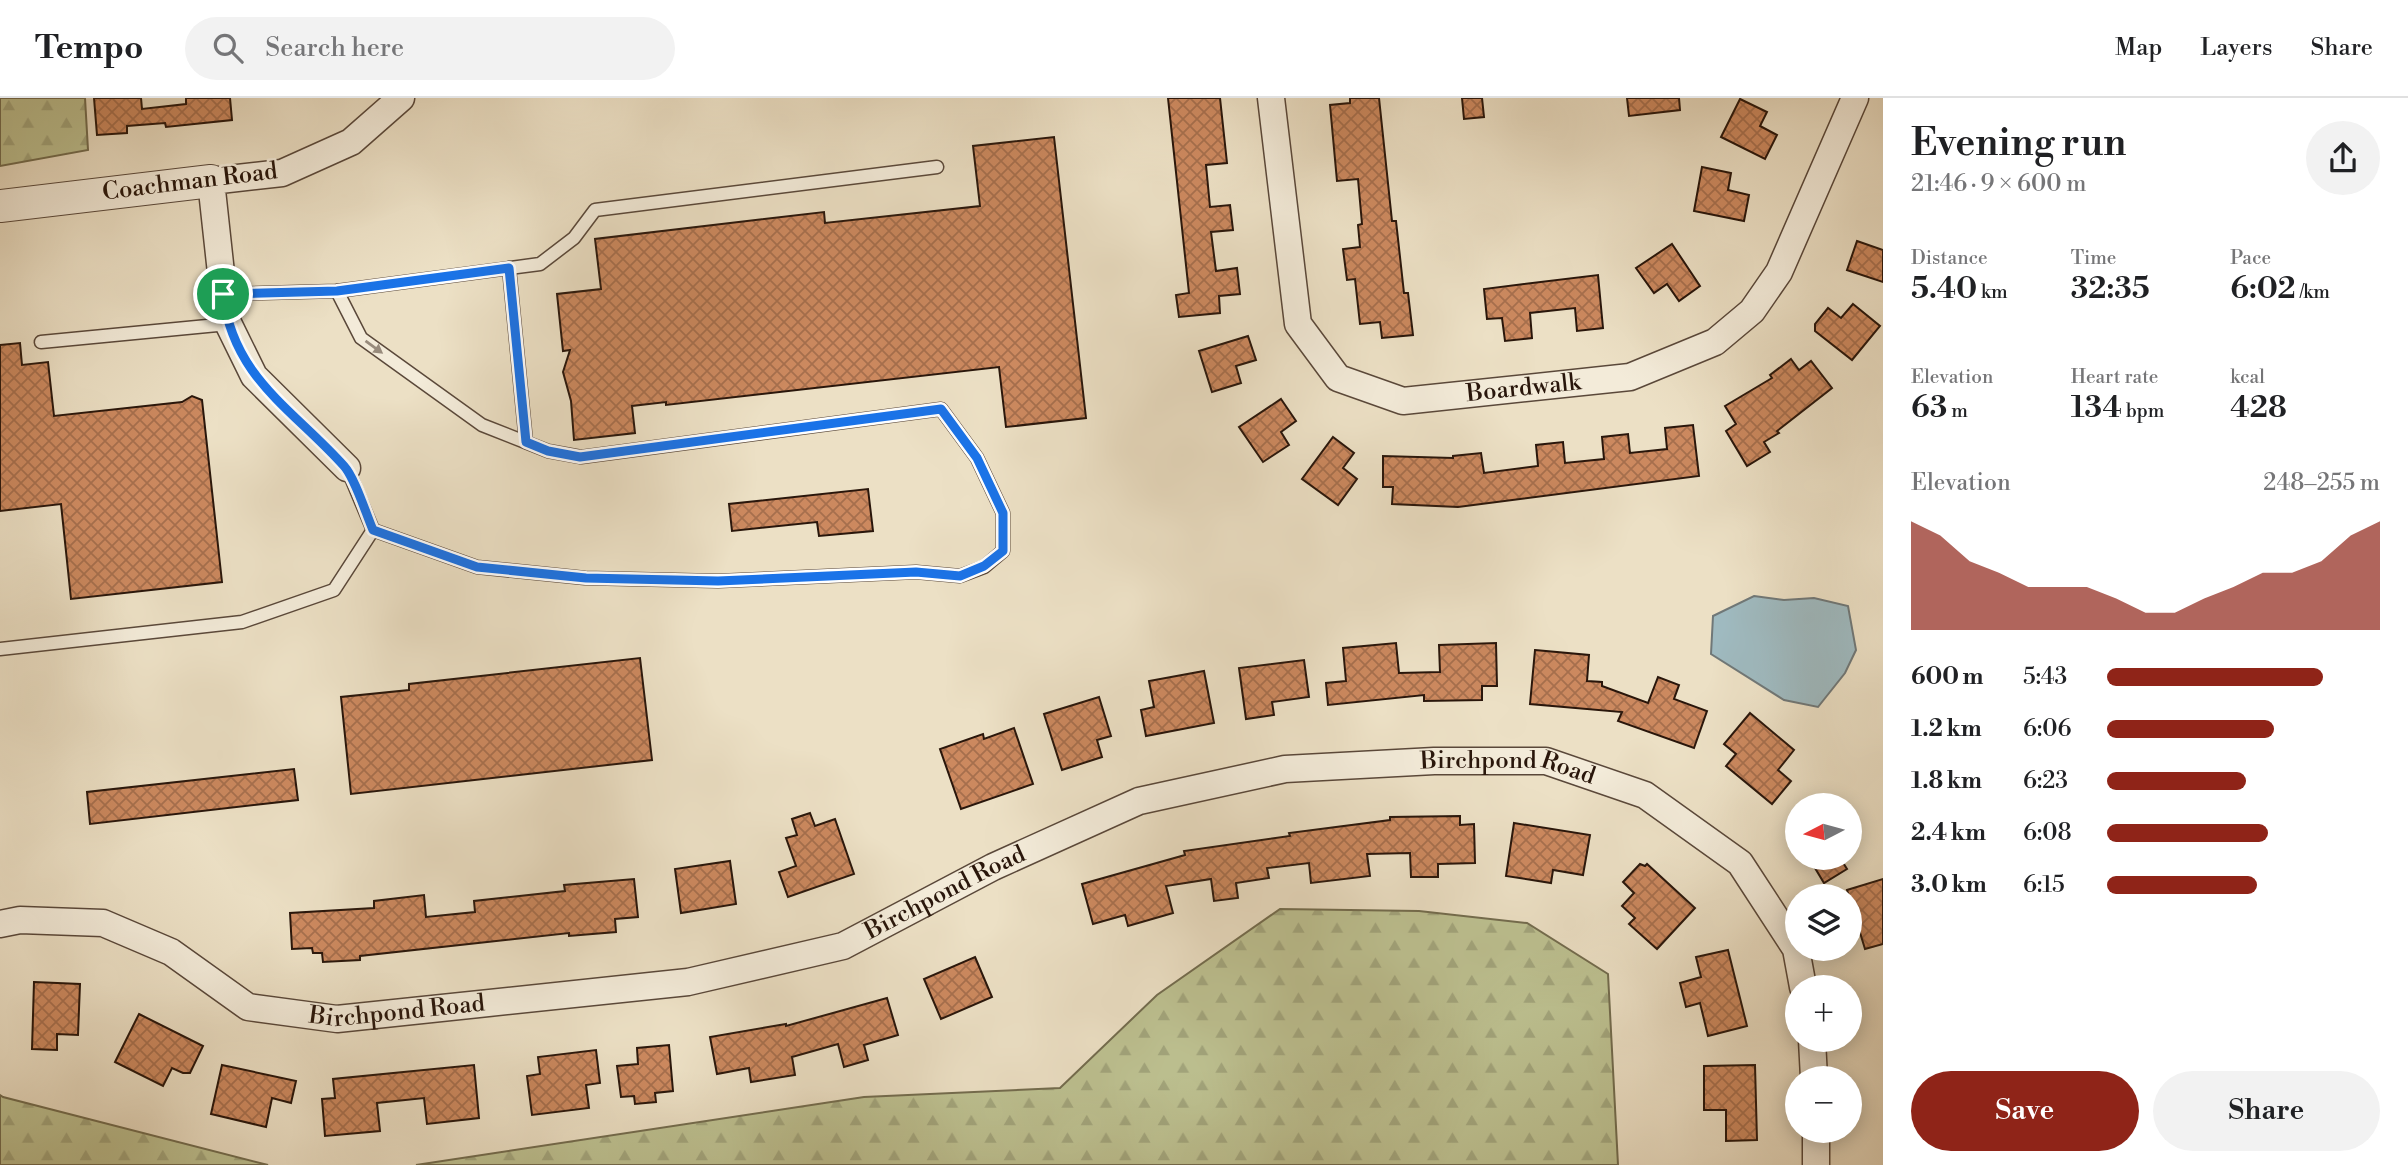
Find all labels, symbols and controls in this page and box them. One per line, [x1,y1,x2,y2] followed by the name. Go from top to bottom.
[185,17,675,80] search box
[35,28,143,69] text: Tempo
[209,29,247,67] icon: search
[265,32,404,64] text: Search here
[2115,33,2162,63] text: Map
[2200,33,2272,63] text: Layers
[2310,33,2373,63] text: Share
[1911,120,2126,167] text: Evening run
[2306,121,2380,195] button: share
[101,156,280,208] street label: Coachman Road
[1911,170,2086,198] text: 21:46 · 9 × 600 m
[1911,246,1988,270] text: Distance
[2071,246,2116,270] text: Time
[2230,246,2271,270] text: Pace
[193,264,253,324] pin
[1911,270,1977,308] text: 5.40
[2071,270,2150,308] text: 32:35
[2230,270,2296,308] text: 6:02
[204,275,242,313] icon: arrive
[1977,280,2008,304] text: km
[2296,280,2330,304] text: /km
[365,340,383,354] one-way arrow
[1911,365,1993,389] text: Elevation
[2071,365,2158,389] text: Heart rate
[2230,365,2265,389] text: kcal
[1464,367,1584,409] street label: Boardwalk
[1911,389,1947,427] text: 63
[2071,389,2122,427] text: 134
[2230,389,2287,427] text: 428
[1947,399,1968,423] text: m
[2122,399,2164,423] text: bpm
[1911,469,2011,497] text: Elevation
[2263,469,2380,497] text: 248–255 m
[1911,663,1984,691] text: 600 m
[2023,663,2067,691] text: 5:43
[1911,715,1982,743] text: 1.2 km
[2023,715,2071,743] text: 6:06
[1418,745,1600,792] street label: Birchpond Road
[1911,767,1982,795] text: 1.8 km
[2023,767,2068,795] text: 6:23
[1785,793,1862,870] north arrow
[1785,793,1862,1143] map controls
[1911,819,1986,847] text: 2.4 km
[2023,819,2071,847] text: 6:08
[859,839,1031,947] street label: Birchpond Road
[1911,871,1987,899] text: 3.0 km
[2023,871,2065,899] text: 6:15
[1785,884,1862,961] button: layers
[1785,975,1862,1052] button: +
[306,988,487,1034] street label: Birchpond Road
[1785,1066,1862,1143] button: −
[1911,1071,2139,1151] button: Save
[2153,1071,2380,1151] button: Share

